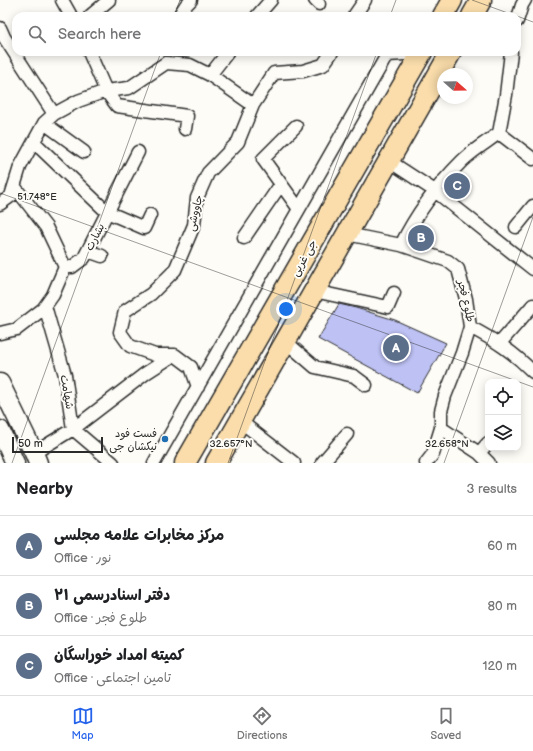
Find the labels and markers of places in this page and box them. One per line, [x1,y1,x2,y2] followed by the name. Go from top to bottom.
[444,171,470,201] pin: C
[408,223,434,253] pin: B
[383,333,409,363] pin: A
[109,427,157,454] place label: فست فود نیکشان جی
[160,434,170,444] marker: فست فود نیکشان جی

